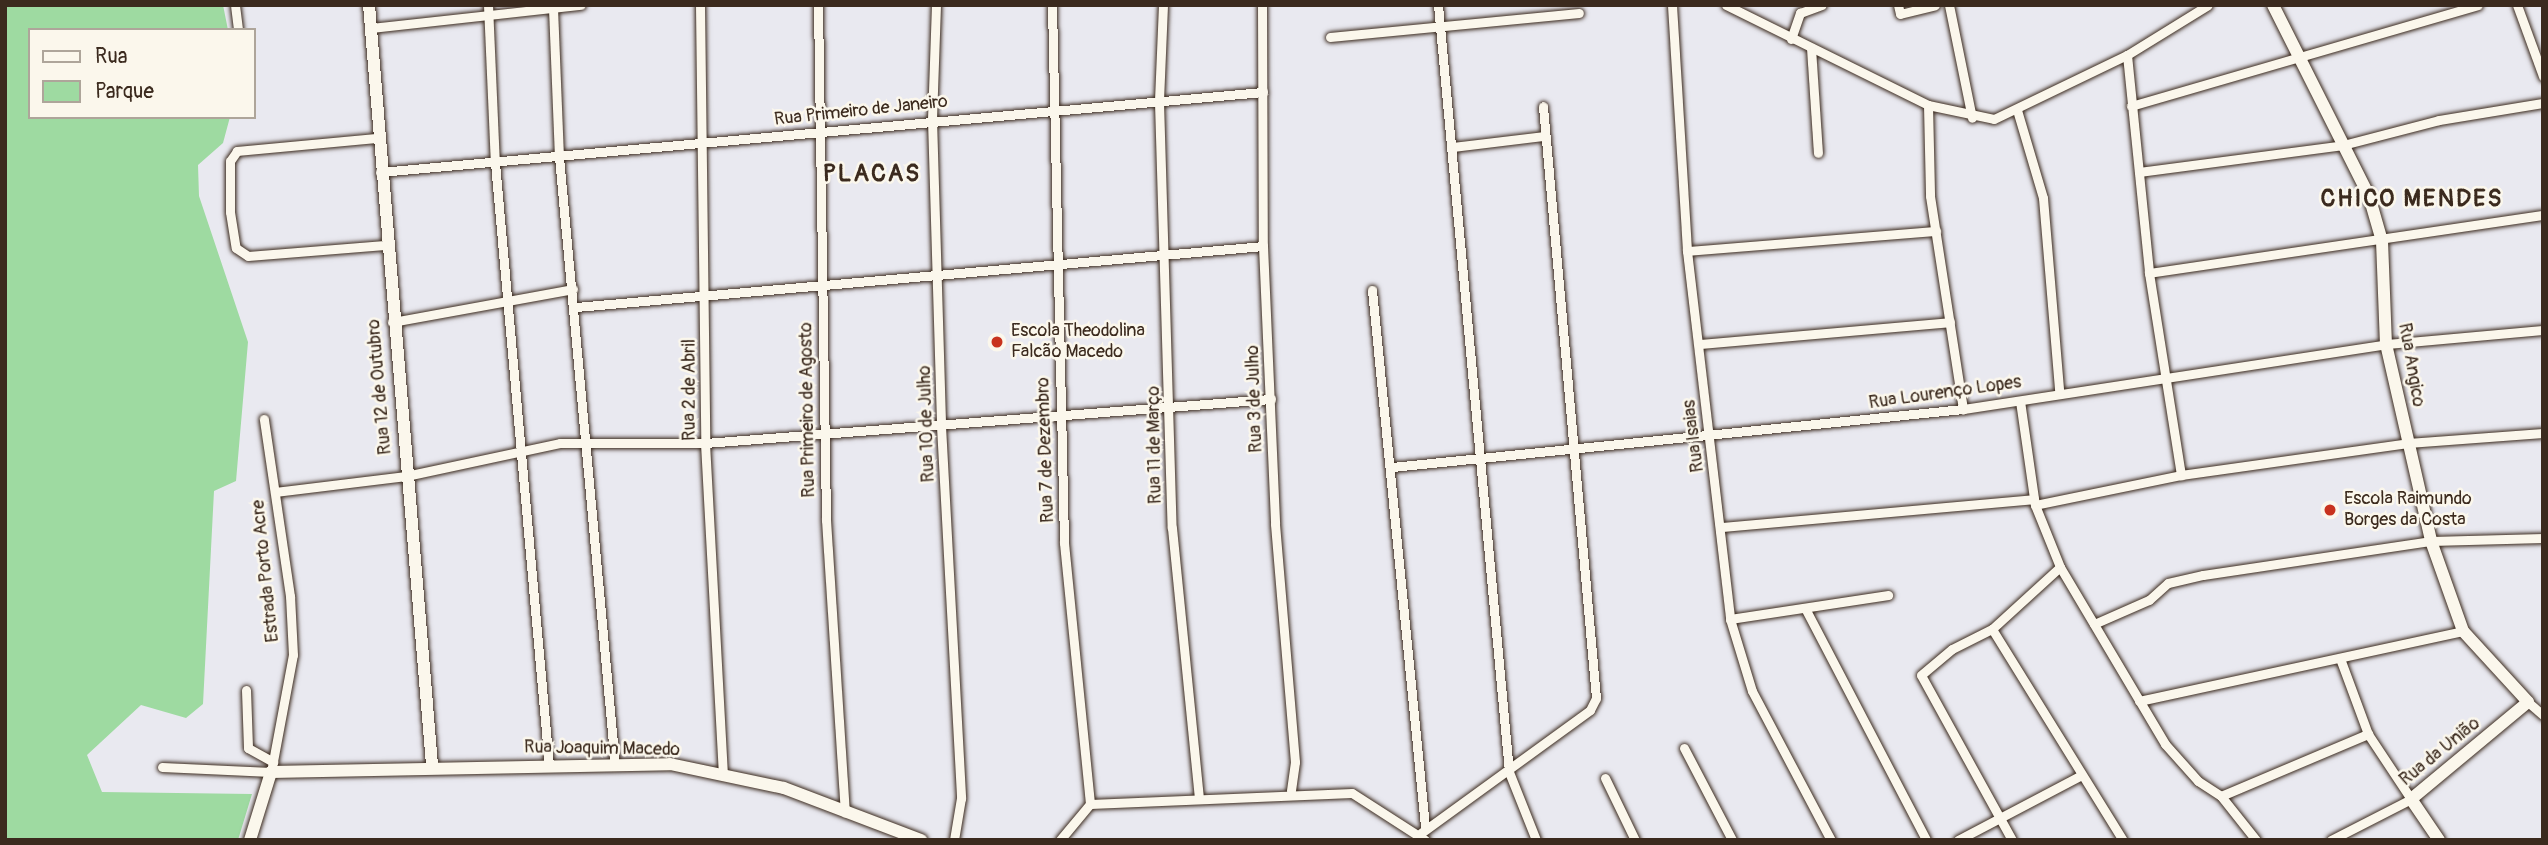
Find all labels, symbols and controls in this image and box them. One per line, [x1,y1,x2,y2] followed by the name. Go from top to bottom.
[28,28,256,119] legend
[95,43,128,70] text: Rua
[95,78,154,105] text: Parque
[773,91,949,131] street label: Rua Primeiro de Janeiro
[823,160,921,188] district label: PLACAS
[2322,185,2502,213] district label: CHICO MENDES
[363,318,397,456] street label: Rua 12 de Outubro
[1011,321,1145,364] place label: Escola Theodolina Falcão Macedo
[2393,321,2429,409] street label: Rua Angico
[796,322,820,498] street label: Rua Primeiro de Agosto
[989,334,1005,350] marker: Escola Theodolina Falcão Macedo
[679,339,701,441] street label: Rua 2 de Abril
[1242,345,1268,453] street label: Rua 3 de Julho
[914,365,940,483] street label: Rua 10 de Julho
[1867,372,2023,414] street label: Rua Lourenço Lopes
[1033,377,1059,523] street label: Rua 7 de Dezembro
[1143,386,1167,504] street label: Rua 11 de Março
[1679,399,1709,473] street label: Rua Isaias
[2344,489,2472,532] place label: Escola Raimundo Borges da Costa
[248,499,284,643] street label: Estrada Porto Acre
[2322,502,2338,518] marker: Escola Raimundo Borges da Costa
[2395,713,2485,791] street label: Rua da União
[524,737,680,761] street label: Rua Joaquim Macedo

